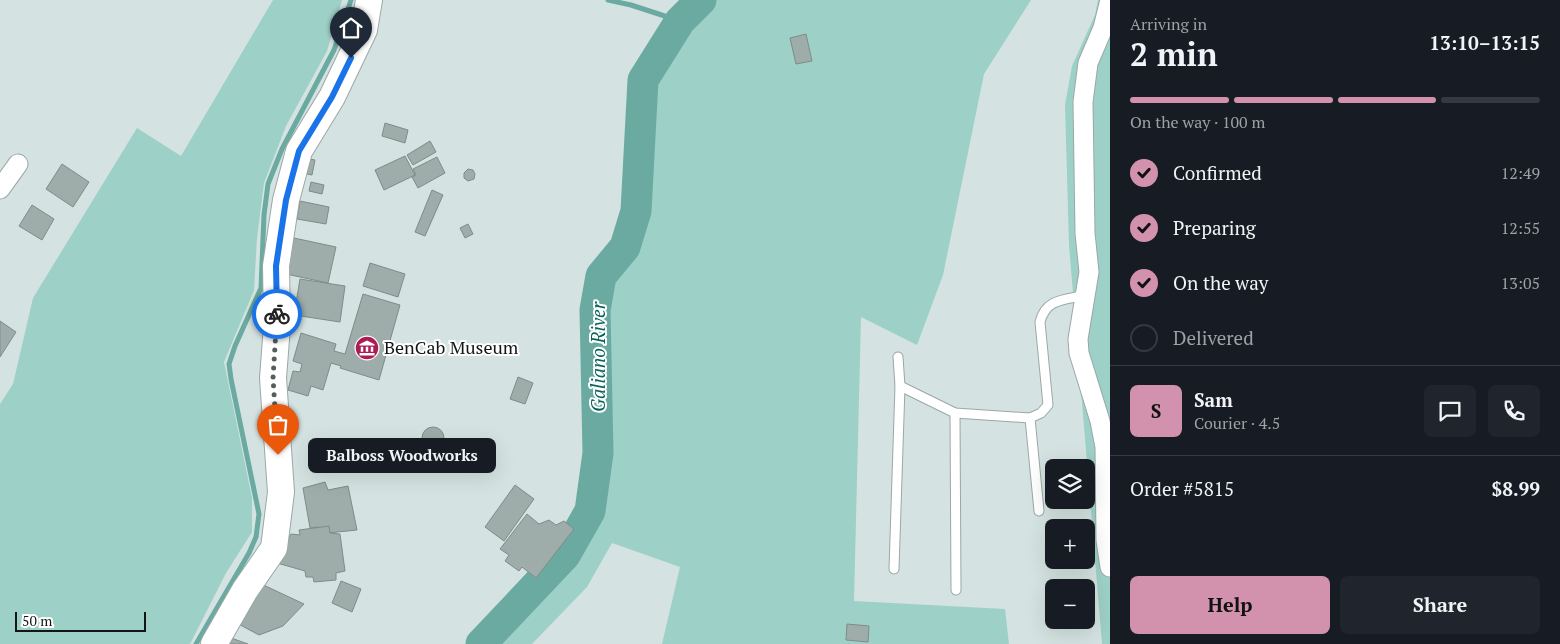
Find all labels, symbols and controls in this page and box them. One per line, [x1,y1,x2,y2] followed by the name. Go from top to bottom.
[330,7,372,58] pin
[1130,13,1207,35] text: Arriving in
[337,14,365,42] icon: home
[1429,30,1540,55] text: 13:10–13:15
[1130,33,1218,75] text: 2 min
[1130,111,1265,133] text: On the way · 100 m
[1130,159,1158,187] icon: check
[1173,160,1262,185] text: Confirmed
[1501,162,1540,184] text: 12:49
[1130,214,1158,242] icon: check
[1173,215,1256,240] text: Preparing
[1501,217,1540,239] text: 12:55
[1130,269,1158,297] icon: check
[1173,270,1268,295] text: On the way
[1501,272,1540,294] text: 13:05
[252,289,302,339] courier
[263,300,291,328] icon: bike
[585,301,610,412] water label: Galiano River
[1173,325,1254,350] text: Delivered
[354,335,380,361] museum icon: BenCab Museum
[384,335,519,359] place label: BenCab Museum
[1424,385,1476,437] button: chat
[1488,385,1540,437] button: phone
[1194,387,1233,412] text: Sam
[1151,398,1161,423] text: S
[257,404,299,455] pin
[264,411,292,439] icon: bag
[1194,412,1280,434] text: Courier · 4.5
[308,438,496,472] callout: Balboss Woodworks
[326,444,478,466] text: Balboss Woodworks
[1045,459,1095,629] map controls
[1045,459,1095,509] button: layers
[1130,476,1234,501] text: Order #5815
[1491,476,1540,501] text: $8.99
[1045,519,1095,569] button: +
[1130,576,1330,634] button: Help
[1340,576,1540,634] button: Share
[1045,579,1095,629] button: −
[15,609,146,632] scale bar
[22,611,52,630] text: 50 m

